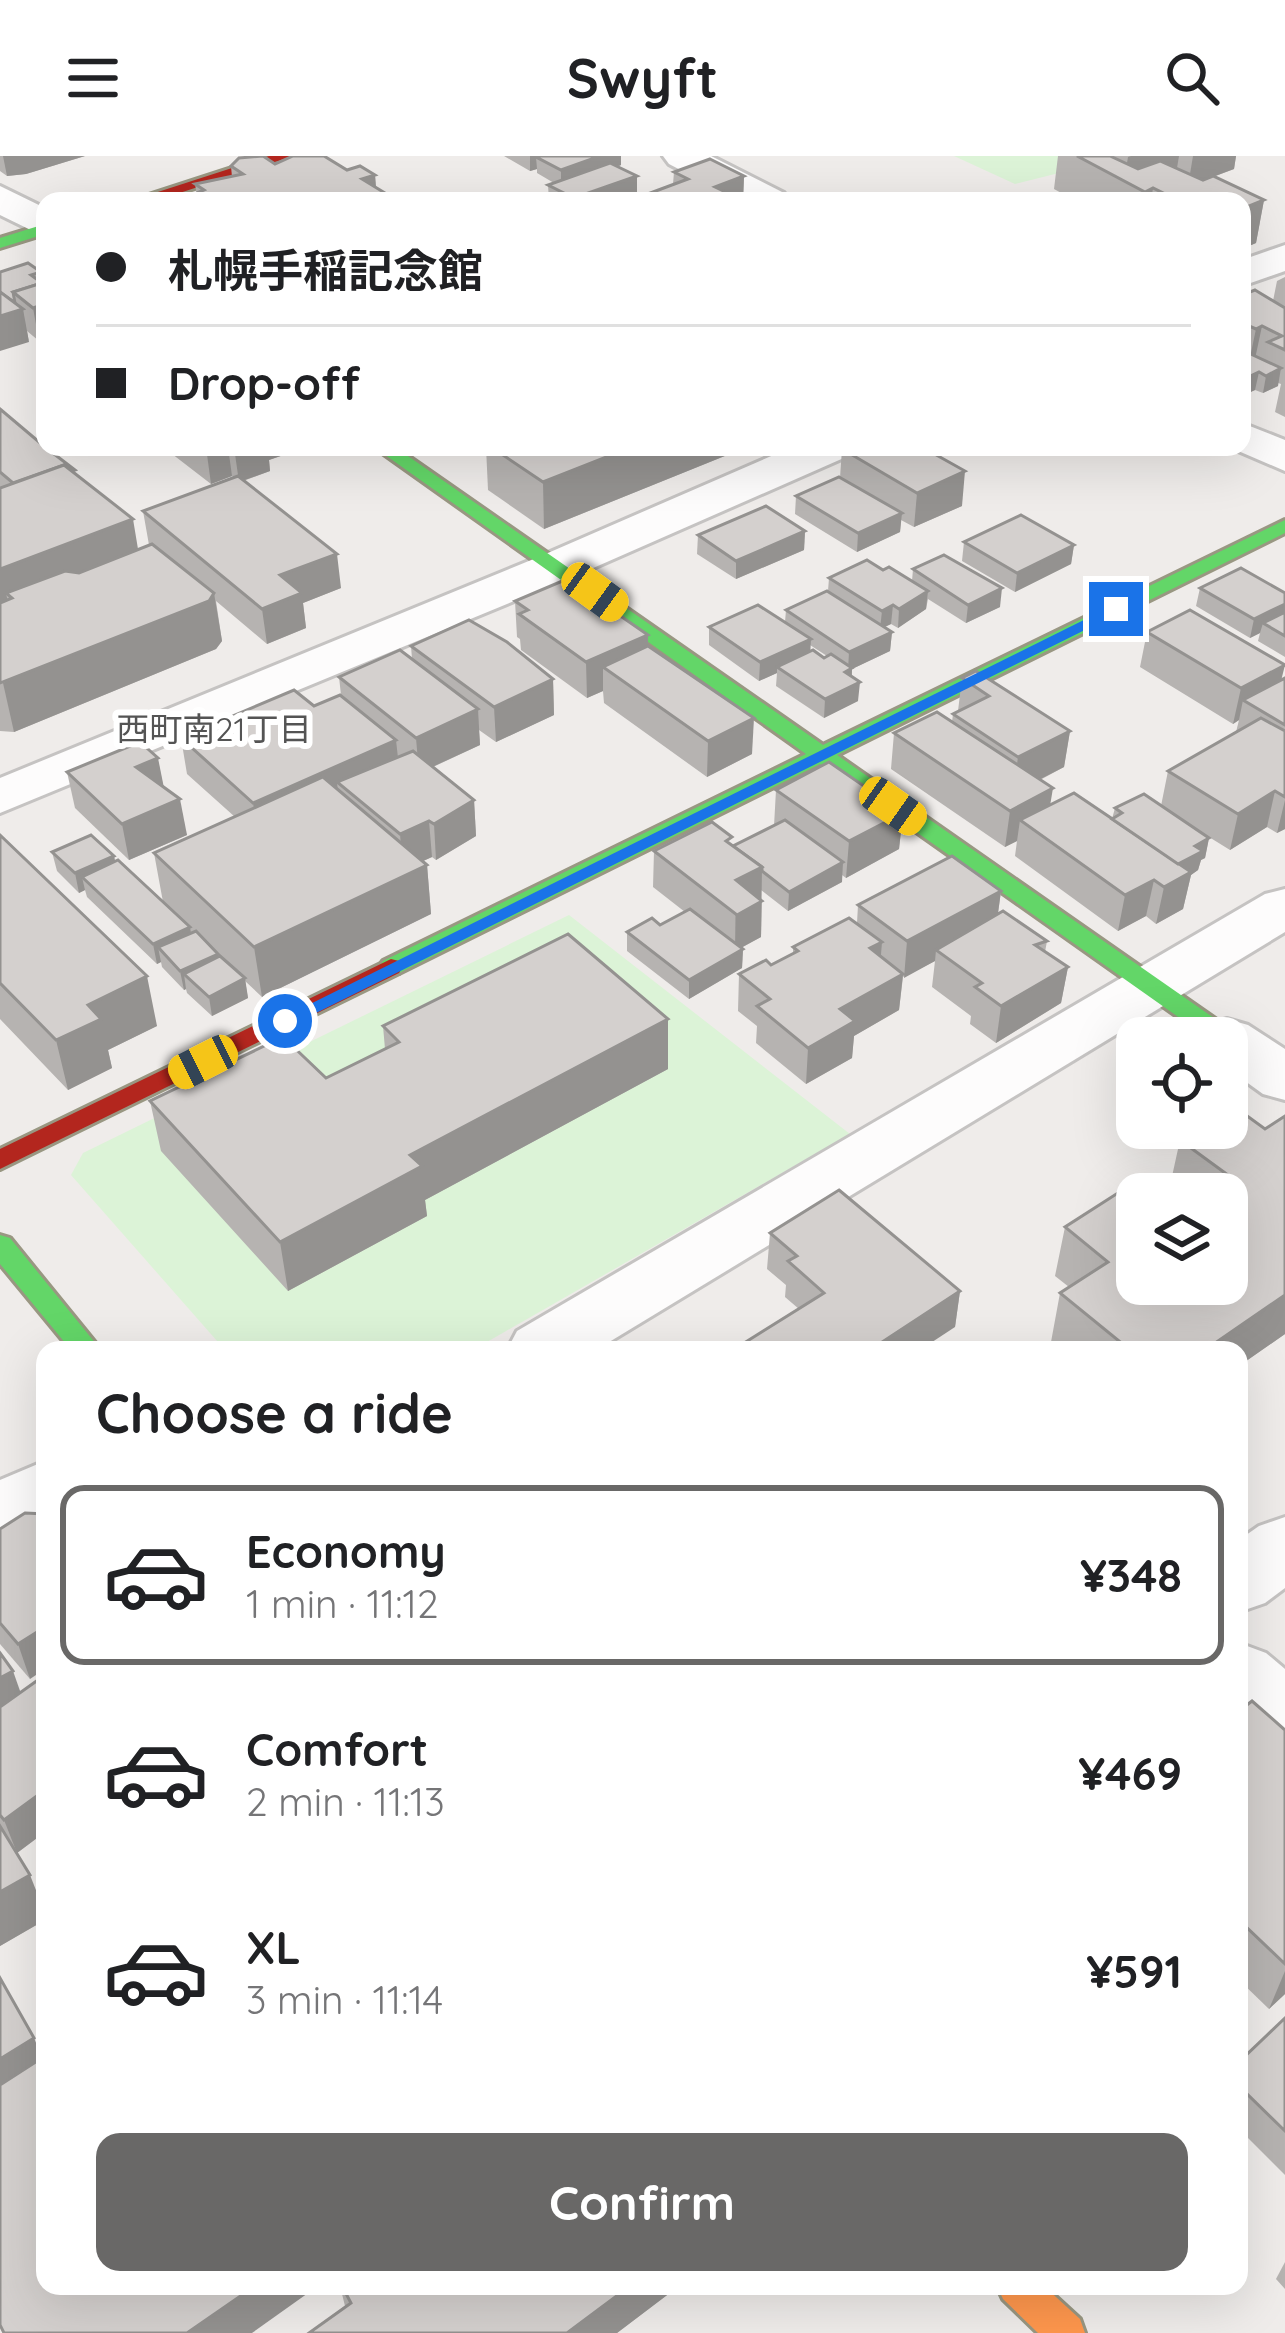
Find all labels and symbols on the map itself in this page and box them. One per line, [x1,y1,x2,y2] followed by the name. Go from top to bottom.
[555,556,635,628] car
[1089,582,1143,636] route end
[116,708,312,749] district label: 西町南21丁目
[853,771,933,841] car
[258,994,312,1048] route start
[163,1030,243,1094] car

